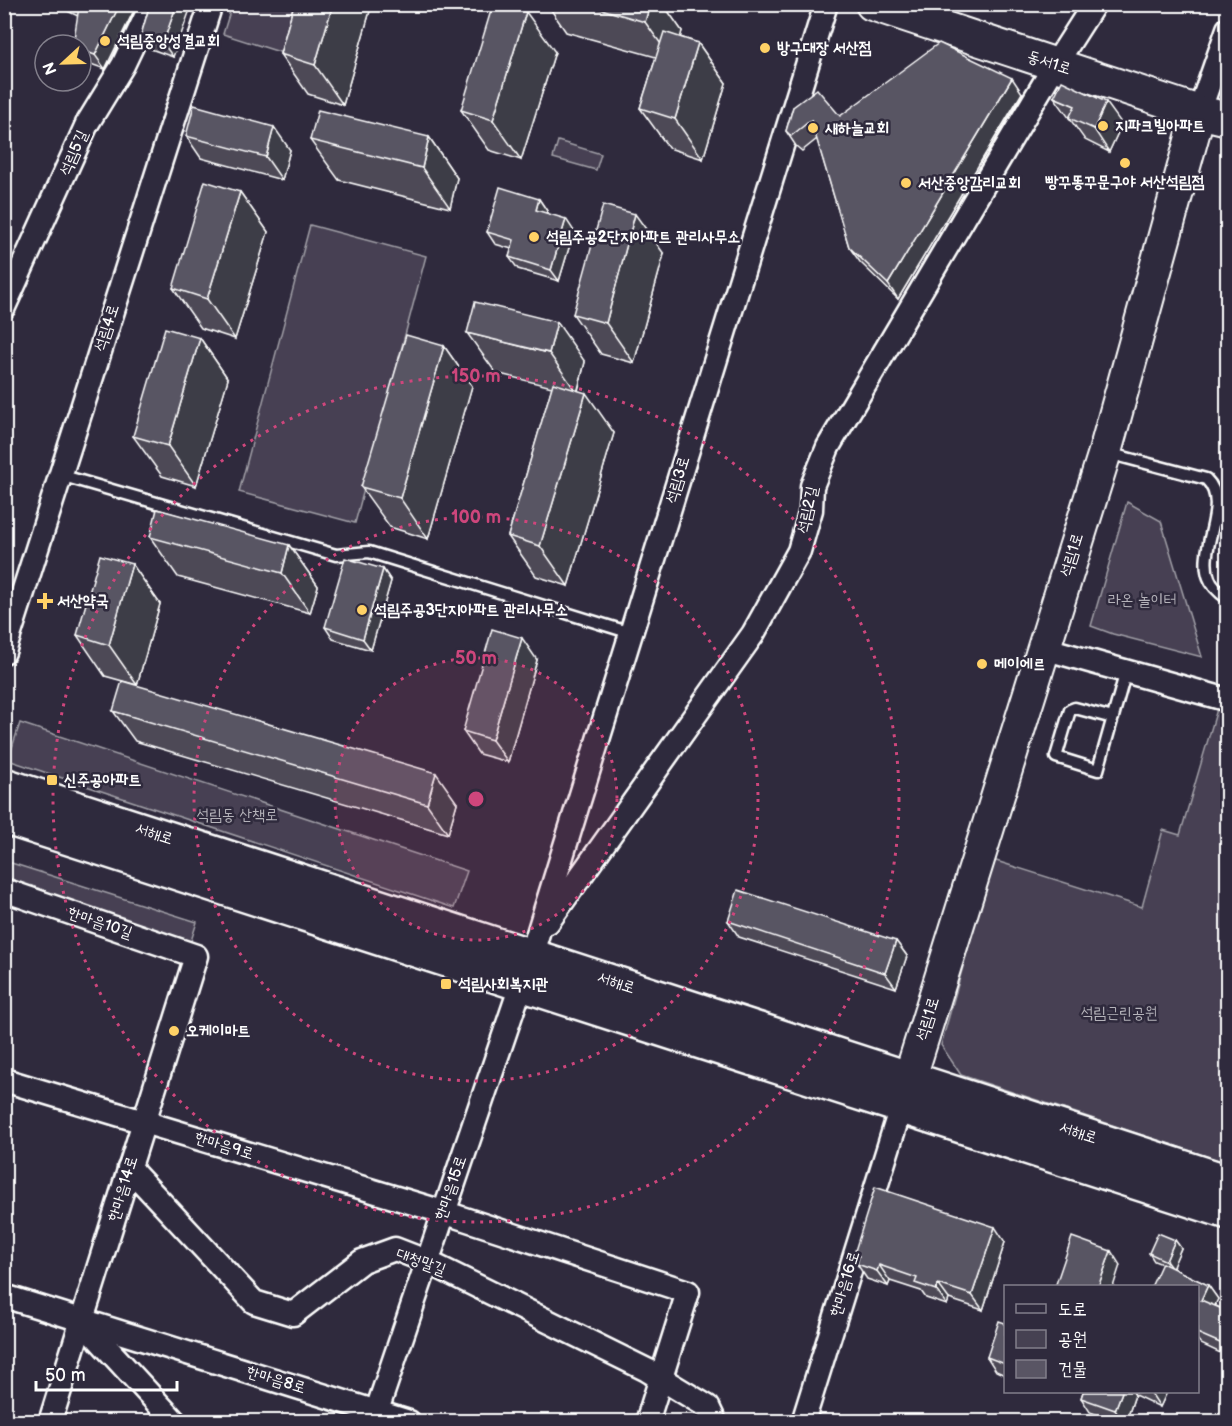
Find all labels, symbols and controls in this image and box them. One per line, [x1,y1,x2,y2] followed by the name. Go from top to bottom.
[117,32,220,51] place label: 석림중앙성결교회
[33,33,93,93] north arrow
[98,34,112,48] marker: 석림중앙성결교회
[777,39,872,58] place label: 방구대장 서산점
[758,41,772,55] marker: 방구대장 서산점
[1025,47,1073,79] street label: 동서1로
[39,59,62,77] text: N
[1115,117,1205,136] place label: 지파크빌아파트
[824,119,889,138] place label: 새하늘교회
[1096,119,1110,133] marker: 지파크빌아파트
[806,121,820,135] marker: 새하늘교회
[56,127,92,179] street label: 석림5길
[1118,156,1132,170] marker: 빵꾸똥꾸문구야 서산석림점
[1045,173,1205,192] place label: 빵꾸똥꾸문구야 서산석림점
[918,174,1021,193] place label: 서산중앙감리교회
[899,176,913,190] marker: 서산중앙감리교회
[546,228,740,247] place label: 석림주공2단지아파트 관리사무소
[527,230,541,244] marker: 석림주공2단지아파트 관리사무소
[90,302,124,354] street label: 석림4로
[451,366,501,387] text: 150 m
[662,454,694,506] street label: 석림3로
[794,484,822,535] street label: 석림2길
[451,507,501,528] text: 100 m
[1056,531,1088,579] street label: 석림1로
[1108,591,1176,610] park label: 라온 놀이터
[57,592,109,611] place label: 서산약국
[38,594,52,608] marker: 서산약국
[374,601,568,620] place label: 석림주공3단지아파트 관리사무소
[355,603,369,617] marker: 석림주공3단지아파트 관리사무소
[455,648,497,669] text: 50 m
[994,655,1046,674] place label: 메이에르
[975,657,989,671] marker: 메이에르
[64,771,141,790] place label: 신주공아파트
[45,773,59,787] marker: 신주공아파트
[466,789,486,809] centre of rings
[196,806,278,825] park label: 석림동 산책로
[133,819,175,849] street label: 서해로
[65,903,135,943] street label: 한마음10길
[595,968,637,998] street label: 서해로
[458,975,548,994] place label: 석림사회복지관
[439,977,453,991] marker: 석림사회복지관
[912,995,944,1043] street label: 석림1로
[1080,1004,1158,1023] park label: 석림근린공원
[186,1022,251,1041] place label: 오케이마트
[167,1024,181,1038] marker: 오케이마트
[1057,1118,1099,1148] street label: 서해로
[192,1128,256,1164] street label: 한마음9로
[431,1153,471,1223] street label: 한마음15로
[104,1154,142,1224] street label: 한마음14로
[394,1244,449,1280] street label: 대청말길
[826,1249,864,1319] street label: 한마음16로
[1004,1285,1199,1393] legend
[1058,1299,1087,1320] text: 도로
[1058,1329,1087,1350] text: 공원
[36,1354,177,1392] scale bar
[1058,1359,1087,1380] text: 건물
[244,1362,308,1398] street label: 한마음8로
[45,1365,86,1386] text: 50 m

